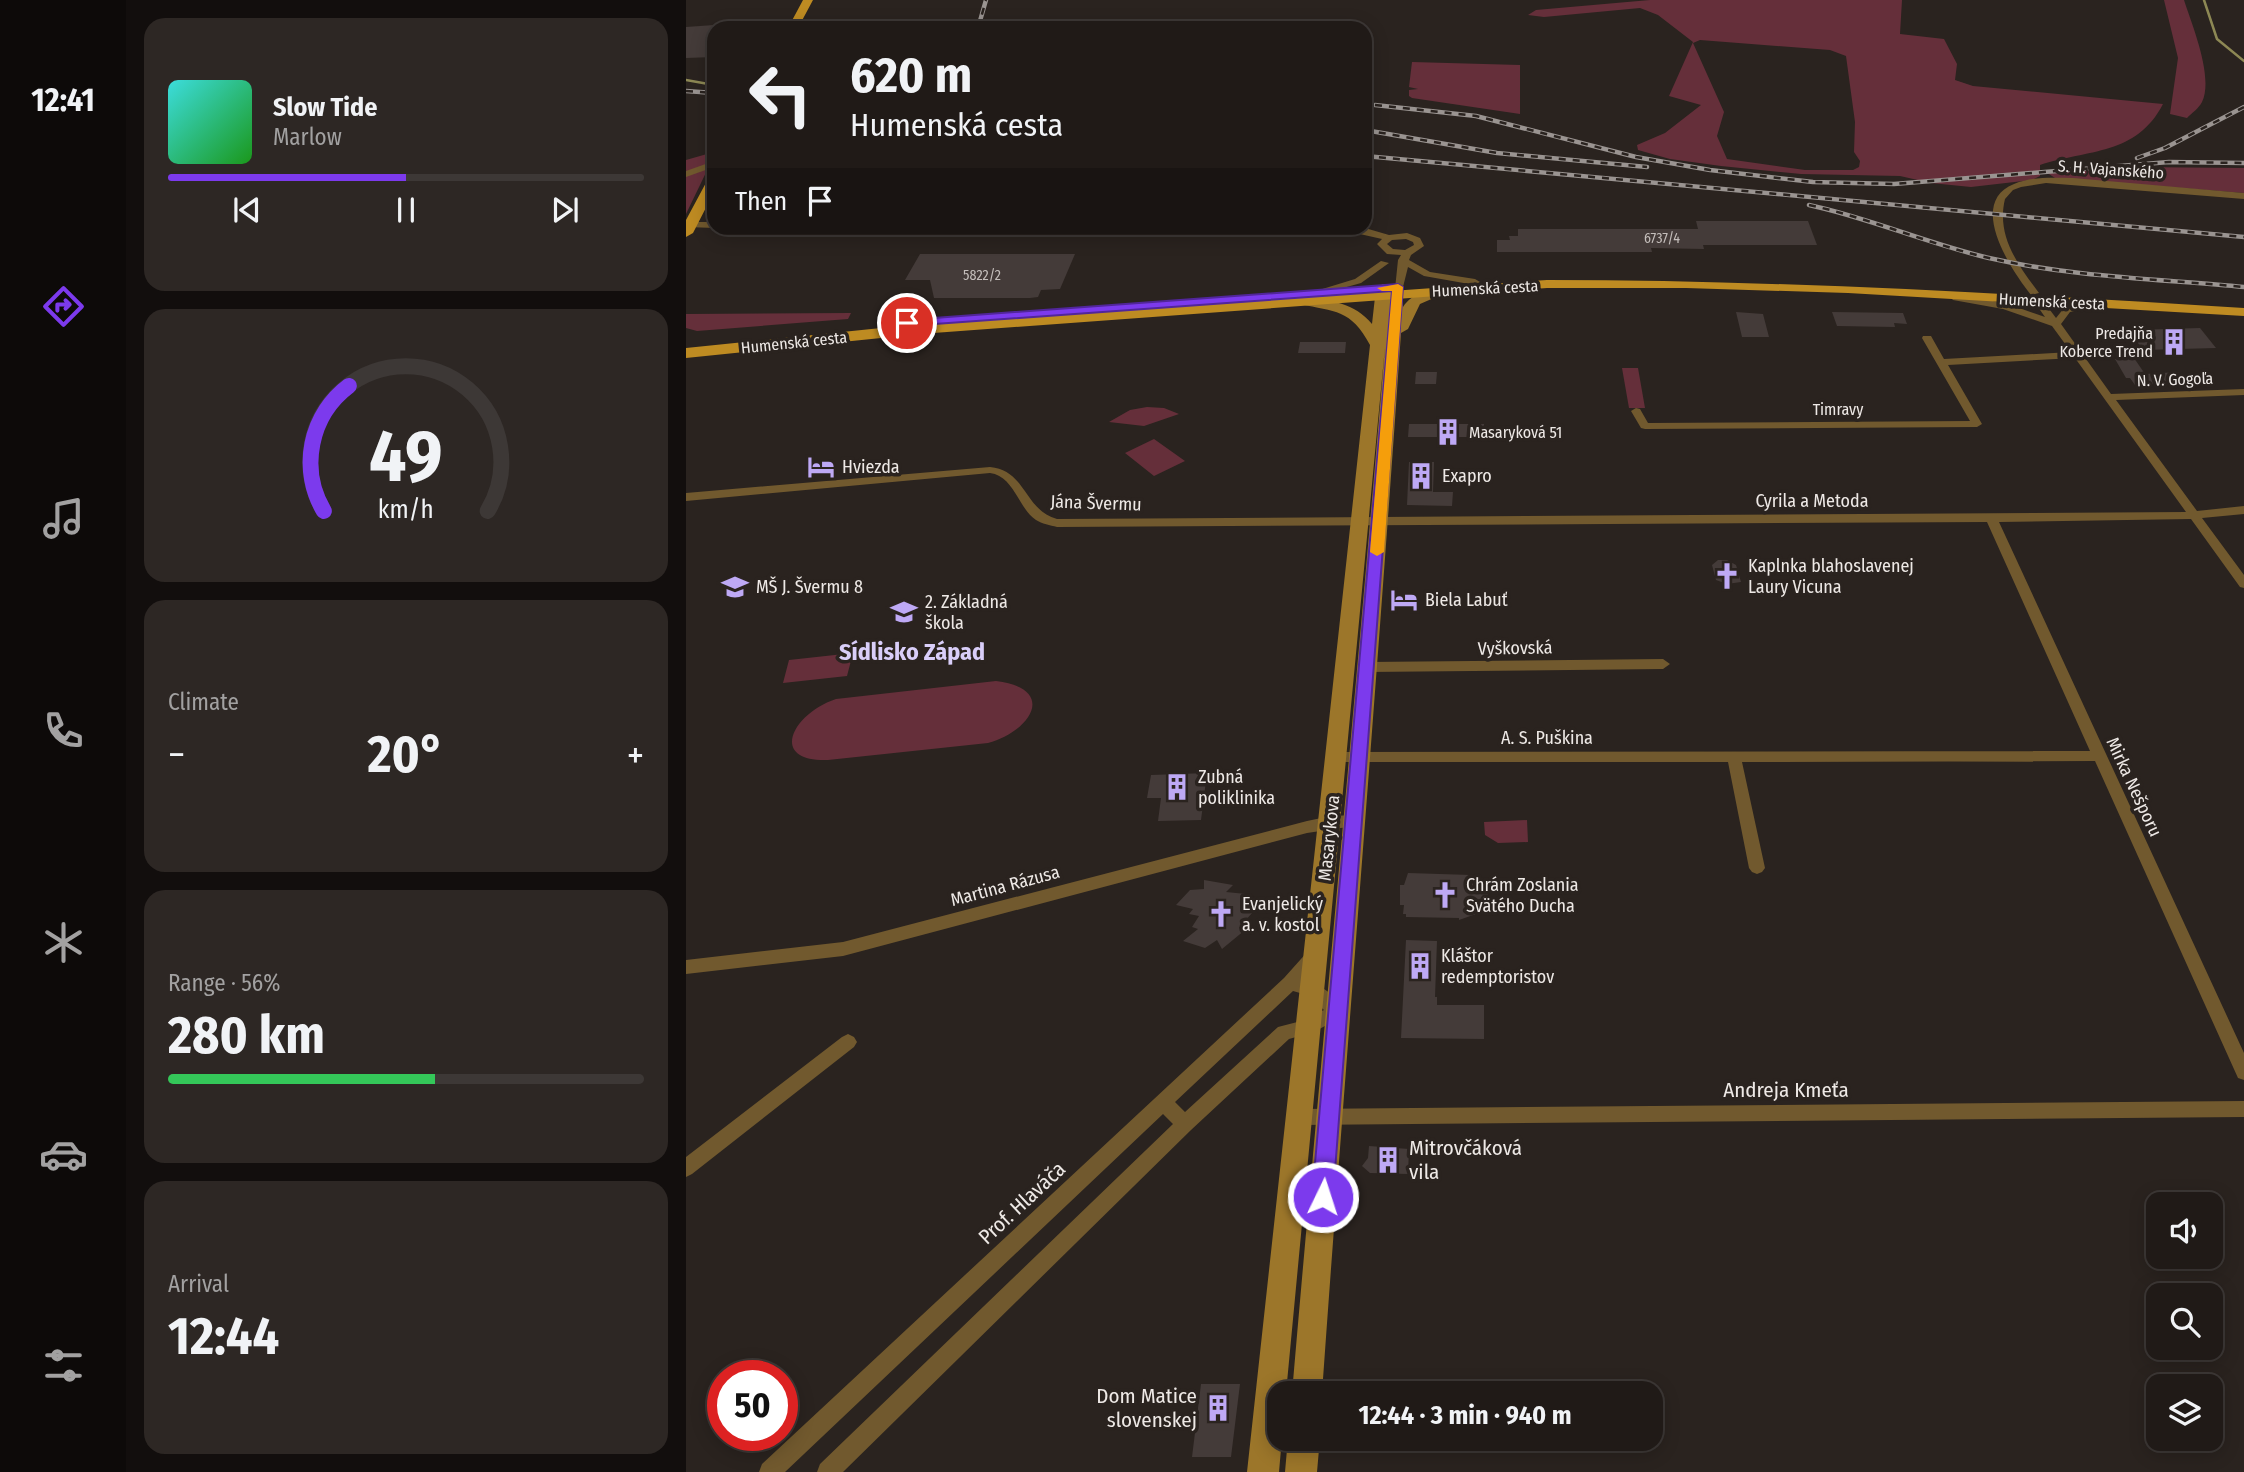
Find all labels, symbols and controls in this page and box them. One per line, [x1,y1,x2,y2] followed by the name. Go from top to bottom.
[850,46,972,105] text: 620 m
[735,49,826,140] icon: left
[31,81,95,119] text: 12:41
[273,92,377,123] text: Slow Tide
[850,106,1063,144] text: Humenská cesta
[273,123,342,151] text: Marlow
[2057,156,2165,183] street label: S. H. Vajanského
[801,182,839,220] icon: arrive
[735,186,787,217] text: Then
[228,191,266,229] icon: previous
[387,191,425,229] icon: pause
[546,191,584,229] icon: next
[1644,230,1680,247] house number: 6737/4
[963,267,1001,284] house number: 5822/2
[1431,276,1539,301] street label: Humenská cesta
[39,282,88,331] icon: directions
[1998,289,2106,314] street label: Humenská cesta
[877,293,937,353] pin
[888,304,926,342] icon: arrive
[2060,324,2153,361] place label: Predajňa Koberce Trend
[740,327,848,358] street label: Humenská cesta
[2159,327,2189,357] building icon: Predajňa Koberce Trend
[2137,369,2214,390] street label: N. V. Gogoľa
[1813,400,1864,419] street label: Timravy
[369,414,443,501] text: 49
[1433,417,1463,447] building icon: Masaryková 51
[1469,423,1562,442] place label: Masaryková 51
[806,452,836,482] hotel icon: Hviezda
[842,456,900,478] place label: Hviezda
[1406,461,1436,491] building icon: Exapro
[1442,465,1492,487] place label: Exapro
[1050,490,1142,516] street label: Jána Švermu
[1755,490,1869,512] street label: Cyrila a Metoda
[39,494,88,543] icon: music
[378,495,434,525] text: km/h
[1748,555,1914,598] place label: Kaplnka blahoslavenej Laury Vicuna
[1712,561,1742,591] church icon: Kaplnka blahoslavenej Laury Vicuna
[720,572,750,602] school or university icon: MŠ J. Švermu 8
[756,576,863,598] place label: MŠ J. Švermu 8
[1389,585,1419,615] hotel icon: Biela Labuť
[1425,589,1508,611] place label: Biela Labuť
[925,591,1008,634] place label: 2. Základná škola
[889,597,919,627] school or university icon: 2. Základná škola
[1477,636,1553,660] street label: Vyškovská
[839,638,985,666] district label: Sídlisko Západ
[168,688,239,716] text: Climate
[39,706,88,755] icon: phone
[368,723,444,786] text: 20°
[1501,727,1593,749] street label: A. S. Puškina
[168,732,185,778] text: −
[627,732,644,778] text: +
[2101,734,2167,840] street label: Mirka Nešporu
[1198,766,1275,809] place label: Zubná poliklinika
[1162,772,1192,802] building icon: Zubná poliklinika
[1314,794,1344,882] street label: Masarykova
[948,861,1062,911] street label: Martina Rázusa
[1466,874,1579,917] place label: Chrám Zoslania Svätého Ducha
[1430,880,1460,910] church icon: Chrám Zoslania Svätého Ducha
[1242,893,1323,936] place label: Evanjelický a. v. kostol
[1206,899,1236,929] church icon: Evanjelický a. v. kostol
[39,918,88,967] icon: climate
[1441,945,1554,988] place label: Kláštor redemptoristov
[1405,951,1435,981] building icon: Kláštor redemptoristov
[168,969,280,997] text: Range · 56%
[168,1004,325,1067] text: 280 km
[1723,1077,1849,1103] street label: Andreja Kmeťa
[39,1130,88,1179] icon: car
[1409,1135,1522,1185] place label: Mitrovčáková vila
[1373,1145,1403,1175] building icon: Mitrovčáková vila
[973,1156,1071,1250] street label: Prof. Hlaváča
[1286,1160,1360,1234] position arrow
[2146,1192,2223,1451] map controls
[2146,1192,2223,1269] button: sound
[168,1270,229,1298] text: Arrival
[2146,1283,2223,1360] button: search
[168,1305,279,1368] text: 12:44
[39,1341,88,1390] icon: filters
[707,1360,798,1451] speed limit sign: 50
[2146,1374,2223,1451] button: layers
[1096,1383,1197,1433] place label: Dom Matice slovenskej
[1203,1393,1233,1423] building icon: Dom Matice slovenskej
[1358,1400,1572,1431] text: 12:44 · 3 min · 940 m

